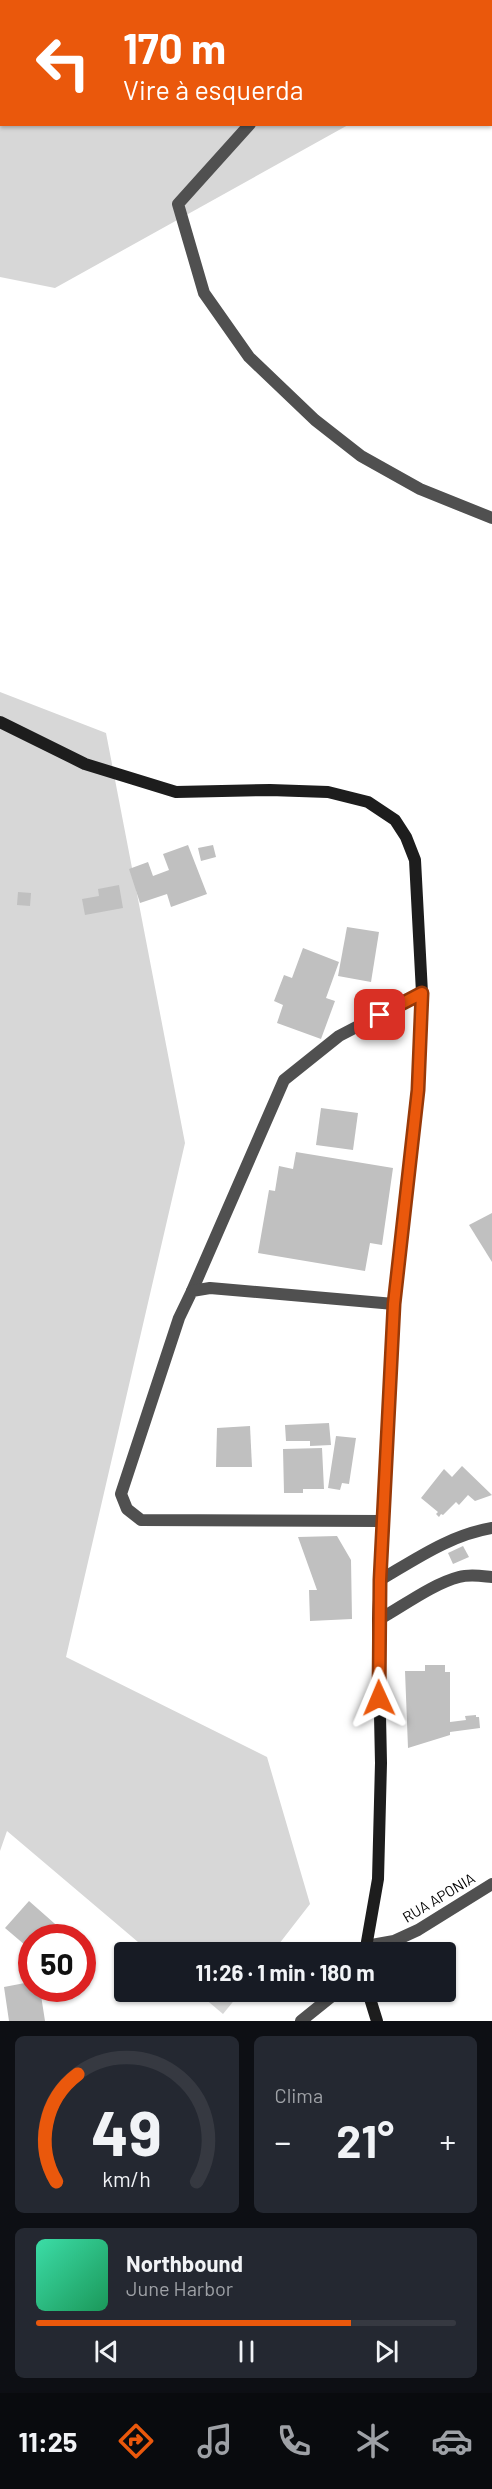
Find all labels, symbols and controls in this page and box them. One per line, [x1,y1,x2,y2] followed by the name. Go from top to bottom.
[123,22,226,72] text: 170 m
[24,24,102,102] icon: left
[123,73,304,105] text: Vire à esquerda
[354,989,405,1040] pin
[363,998,396,1031] icon: arrive
[347,1666,411,1730] position arrow
[399,1868,478,1926] street label: RUA APONIA
[18,1924,96,2002] speed limit sign: 50
[195,1959,375,1985] text: 11:26 · 1 min · 180 m
[275,2083,323,2107] text: Clima
[91,2094,162,2168] text: 49
[336,2113,394,2167] text: 21°
[275,2121,291,2161] text: −
[440,2121,456,2161] text: +
[102,2166,151,2191] text: km/h
[126,2250,243,2276] text: Northbound
[126,2276,233,2300] text: June Harbor
[90,2335,123,2368] icon: previous
[230,2335,263,2368] icon: pause
[370,2335,403,2368] icon: next
[115,2420,157,2462] icon: directions
[194,2420,236,2462] icon: music
[273,2420,315,2462] icon: phone
[352,2420,394,2462] icon: climate
[431,2420,473,2462] icon: car
[19,2425,77,2457] text: 11:25

